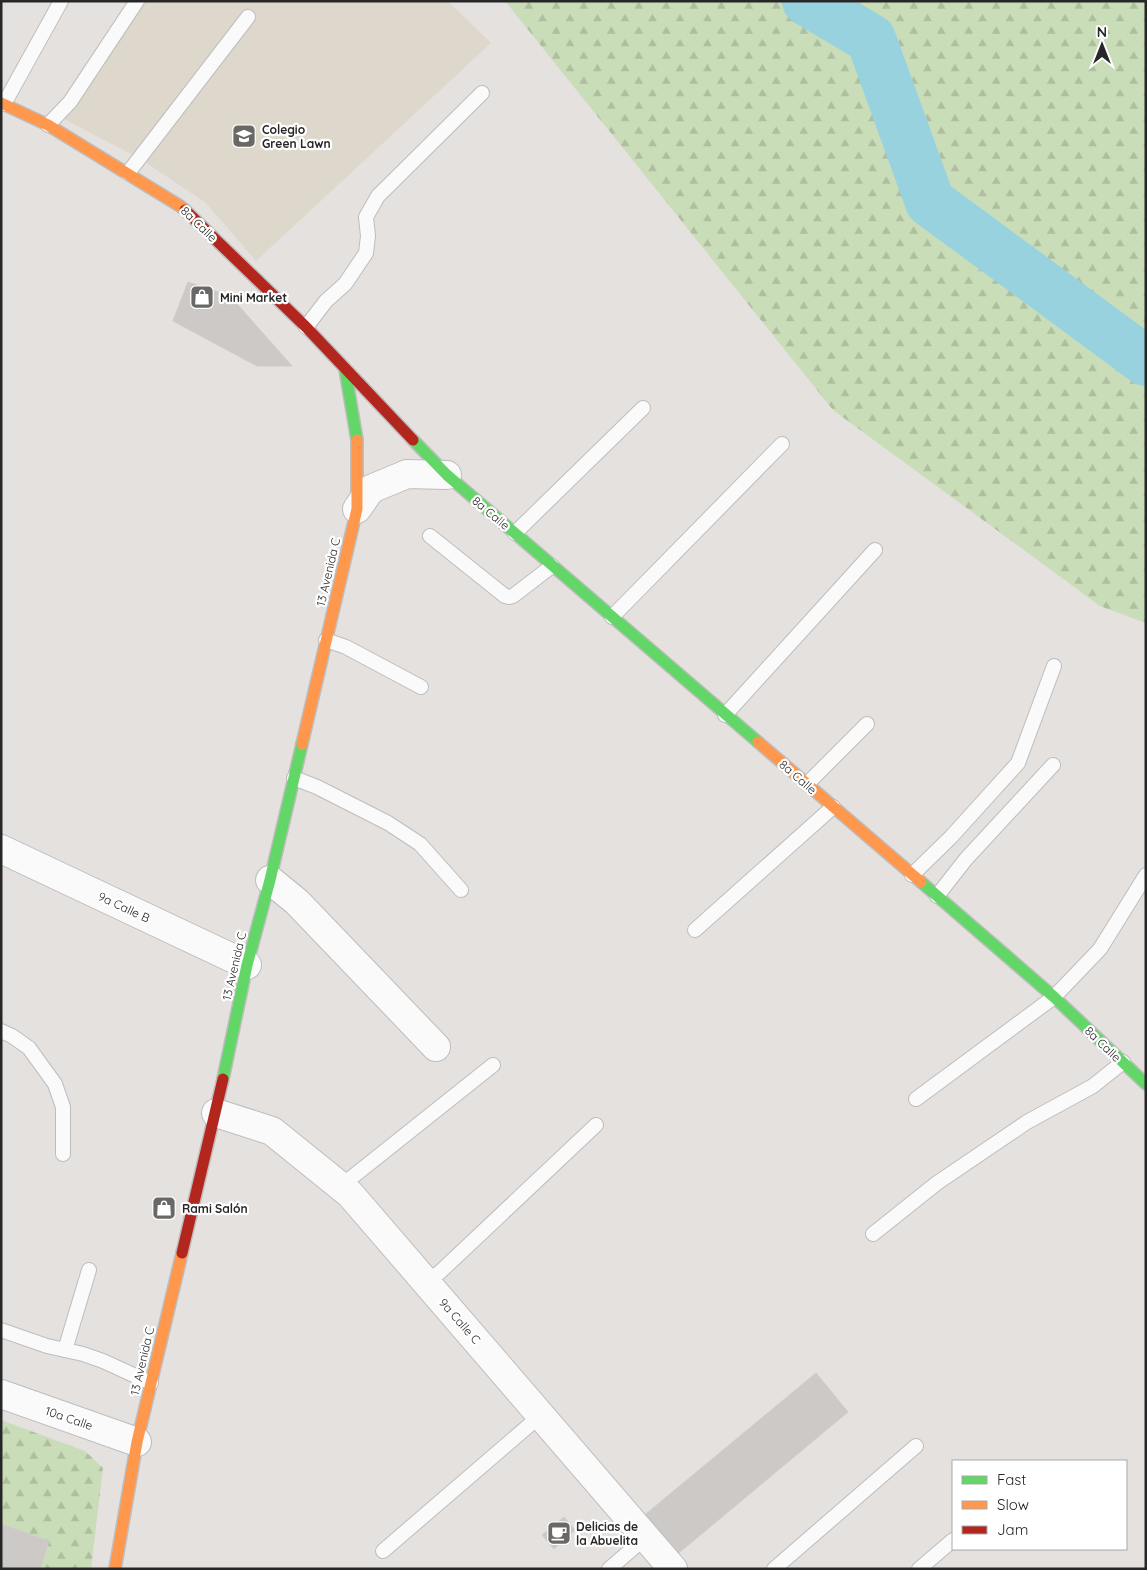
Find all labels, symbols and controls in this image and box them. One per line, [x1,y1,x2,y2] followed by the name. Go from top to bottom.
[1077,20,1127,70] north arrow
[1097,23,1107,41] text: N
[262,122,331,151] place label: Colegio Green Lawn
[231,123,257,149] school or university icon: Colegio Green Lawn
[178,203,220,245] street label: 8a Calle
[189,284,215,310] shop icon: Mini Market
[220,290,287,305] place label: Mini Market
[469,493,513,533] street label: 8a Calle
[313,536,343,608] street label: 13 Avenida C
[776,757,820,797] street label: 8a Calle
[96,888,153,926] street label: 9a Calle B
[219,930,249,1002] street label: 13 Avenida C
[1082,1023,1124,1065] street label: 8a Calle
[151,1195,177,1221] shop icon: Rami Salón
[182,1201,248,1216] place label: Rami Salón
[436,1295,484,1347] street label: 9a Calle C
[127,1325,157,1397] street label: 13 Avenida C
[43,1403,95,1433] street label: 10a Calle
[952,1460,1127,1550] legend
[997,1470,1026,1489] text: Fast
[997,1495,1029,1514] text: Slow
[576,1519,638,1548] place label: Delicias de la Abuelita
[546,1520,572,1546] cafe icon: Delicias de la Abuelita
[997,1520,1028,1539] text: Jam

